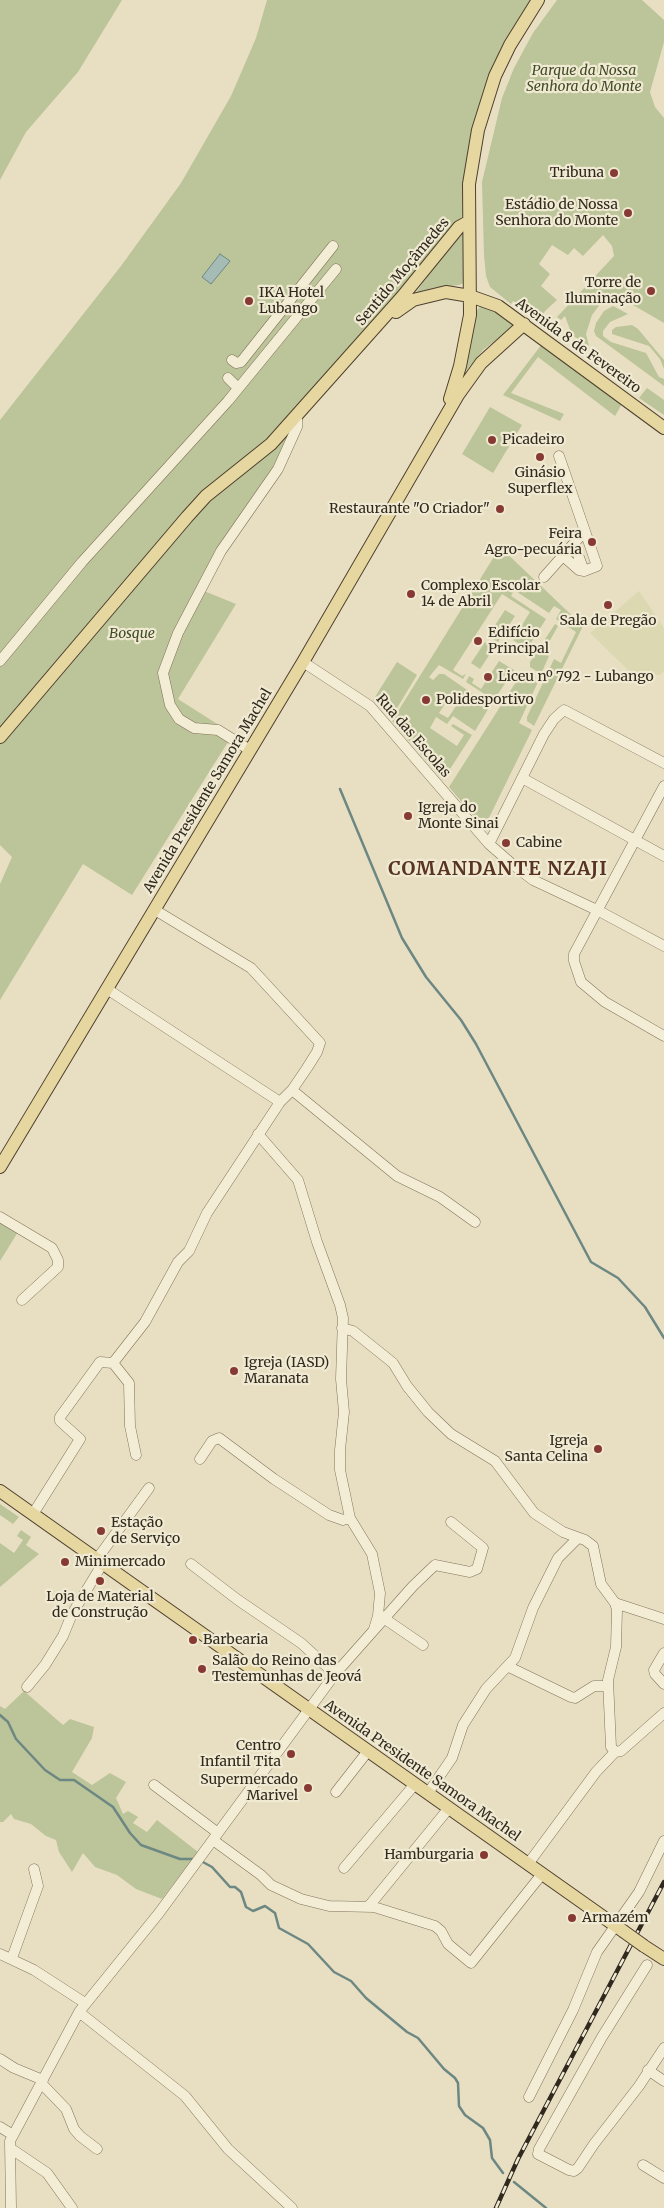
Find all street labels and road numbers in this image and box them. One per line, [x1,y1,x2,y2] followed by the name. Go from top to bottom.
[353,215,453,329] street label: Sentido Moçâmedes
[512,295,644,397] street label: Avenida 8 de Fevereiro
[140,686,276,896] street label: Avenida Presidente Samora Machel
[372,691,454,781] street label: Rua das Escolas
[321,1697,523,1845] street label: Avenida Presidente Samora Machel

